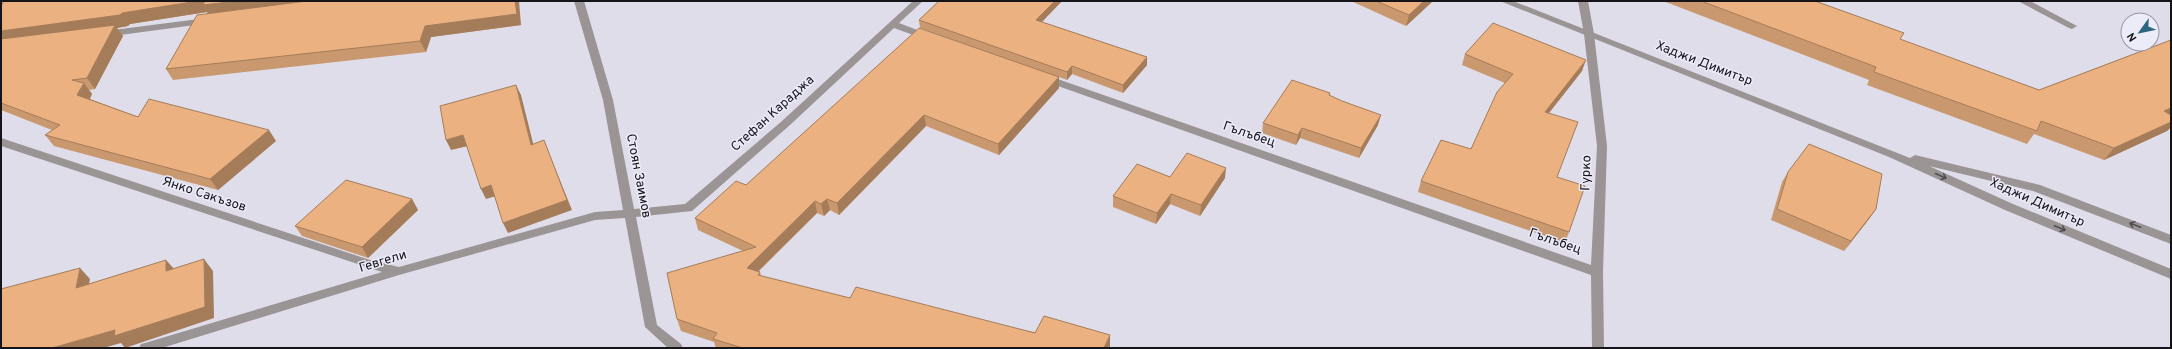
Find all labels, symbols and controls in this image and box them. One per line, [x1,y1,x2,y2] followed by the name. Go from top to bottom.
[2120,12,2160,52] north arrow
[2124,30,2140,44] text: N
[1653,38,1755,90] street label: Хаджи Димитър
[728,72,818,156] street label: Стефан Караджа
[1221,119,1277,151] street label: Гълъбец
[622,132,654,220] street label: Стоян Заимов
[1578,155,1596,191] street label: Гурко
[1935,173,1947,180] one-way arrow
[160,174,248,216] street label: Янко Сакъзов
[1987,175,2087,231] street label: Хаджи Димитър
[2129,221,2141,228] one-way arrow
[2054,225,2066,233] one-way arrow
[1527,226,1583,258] street label: Гълъбец
[357,247,409,277] street label: Гевгели

